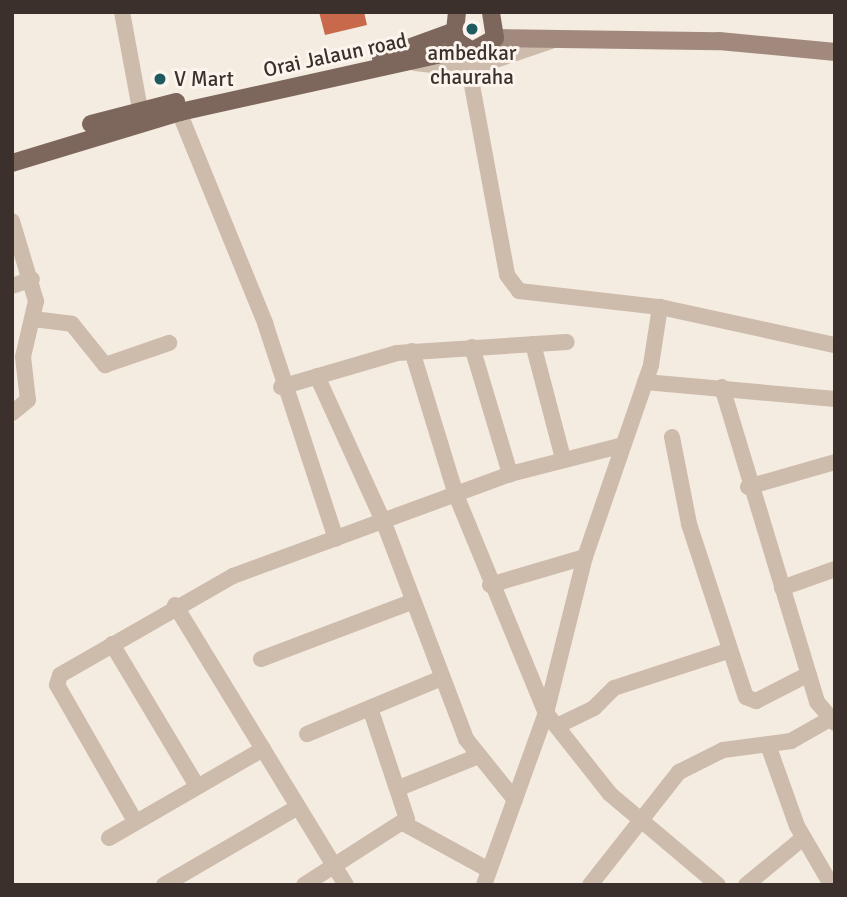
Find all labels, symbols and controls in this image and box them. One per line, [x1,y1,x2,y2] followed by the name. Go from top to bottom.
[464,21,480,37] marker: ambedkar chauraha
[261,27,409,83] street label: Orai Jalaun road
[427,40,517,90] place label: ambedkar chauraha
[174,66,234,92] place label: V Mart
[152,71,168,87] marker: V Mart

